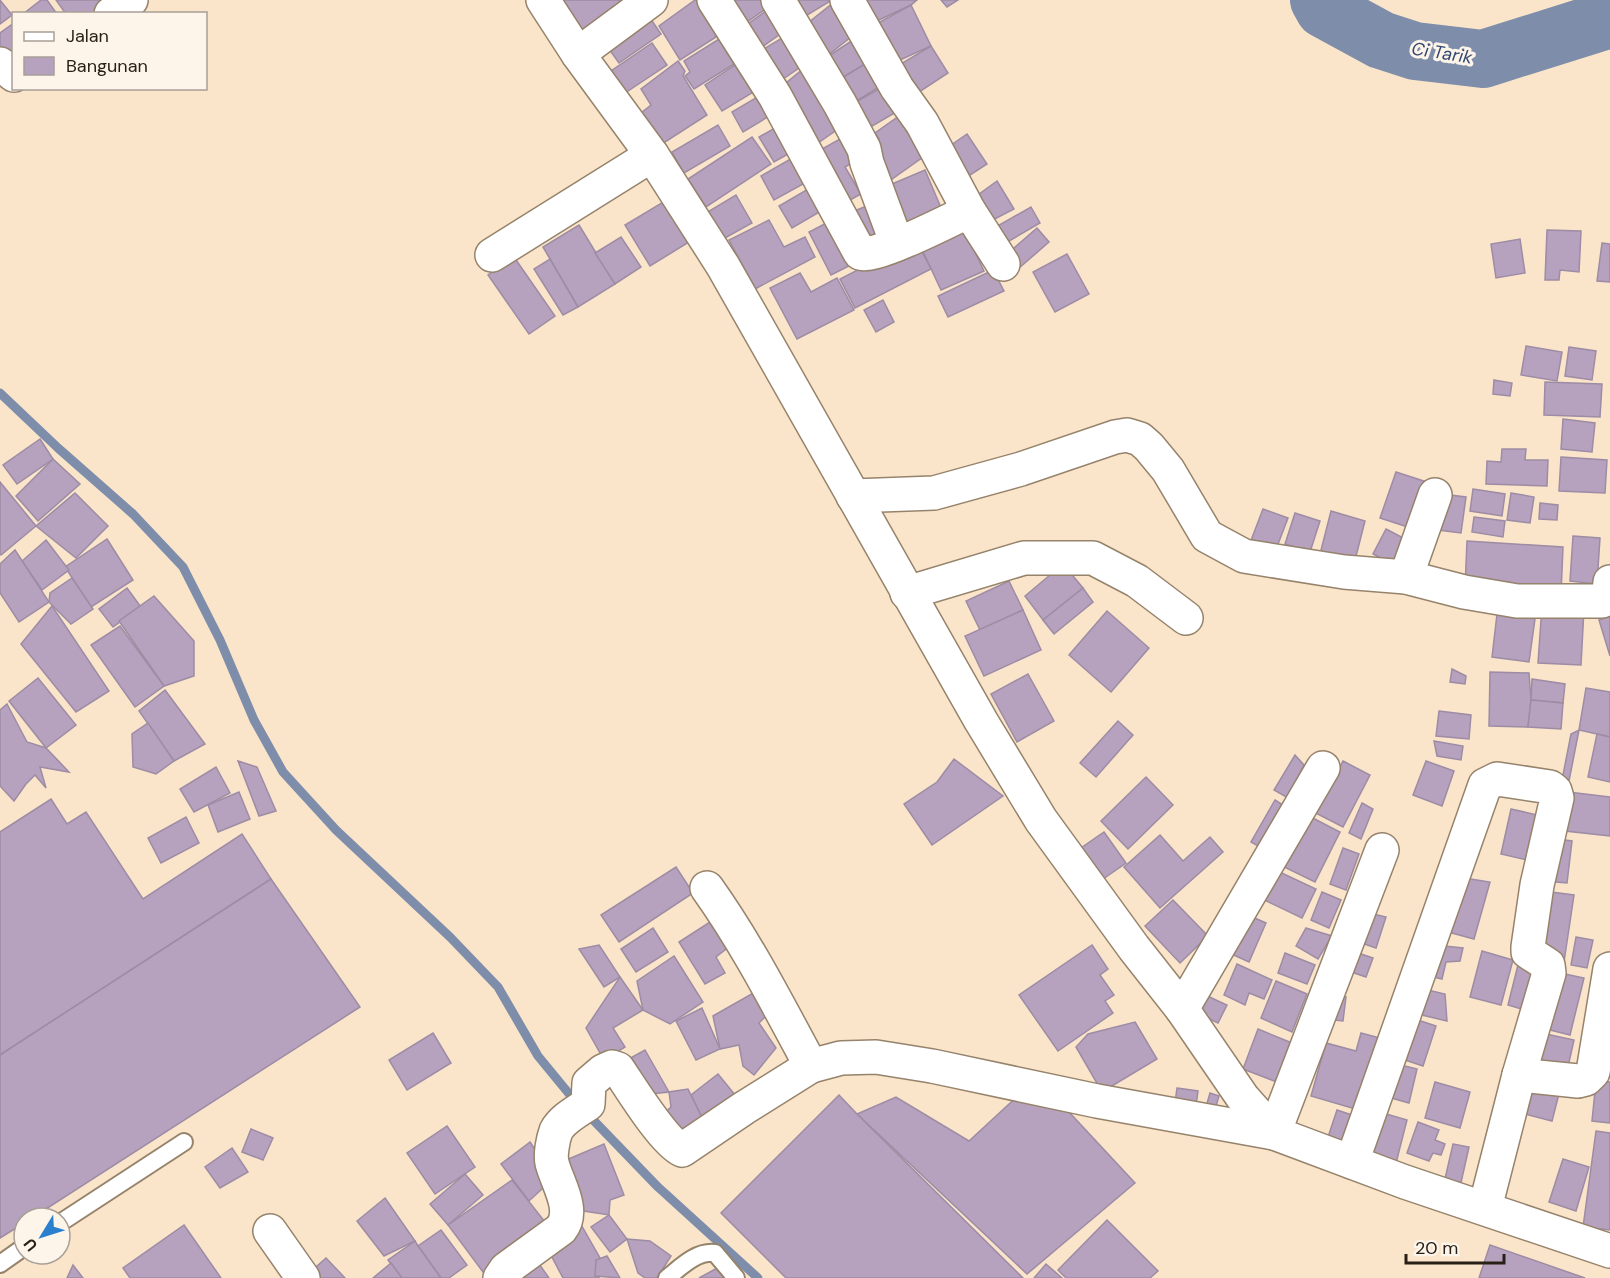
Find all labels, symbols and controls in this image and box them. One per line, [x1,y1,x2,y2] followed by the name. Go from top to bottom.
[12,12,207,90] legend
[66,24,109,48] text: Jalan
[1410,36,1475,70] water label: Ci Tarik
[66,54,148,78] text: Bangunan
[12,1206,72,1266] north arrow
[1406,1227,1504,1265] scale bar
[19,1234,42,1256] text: U
[1415,1236,1458,1260] text: 20 m

